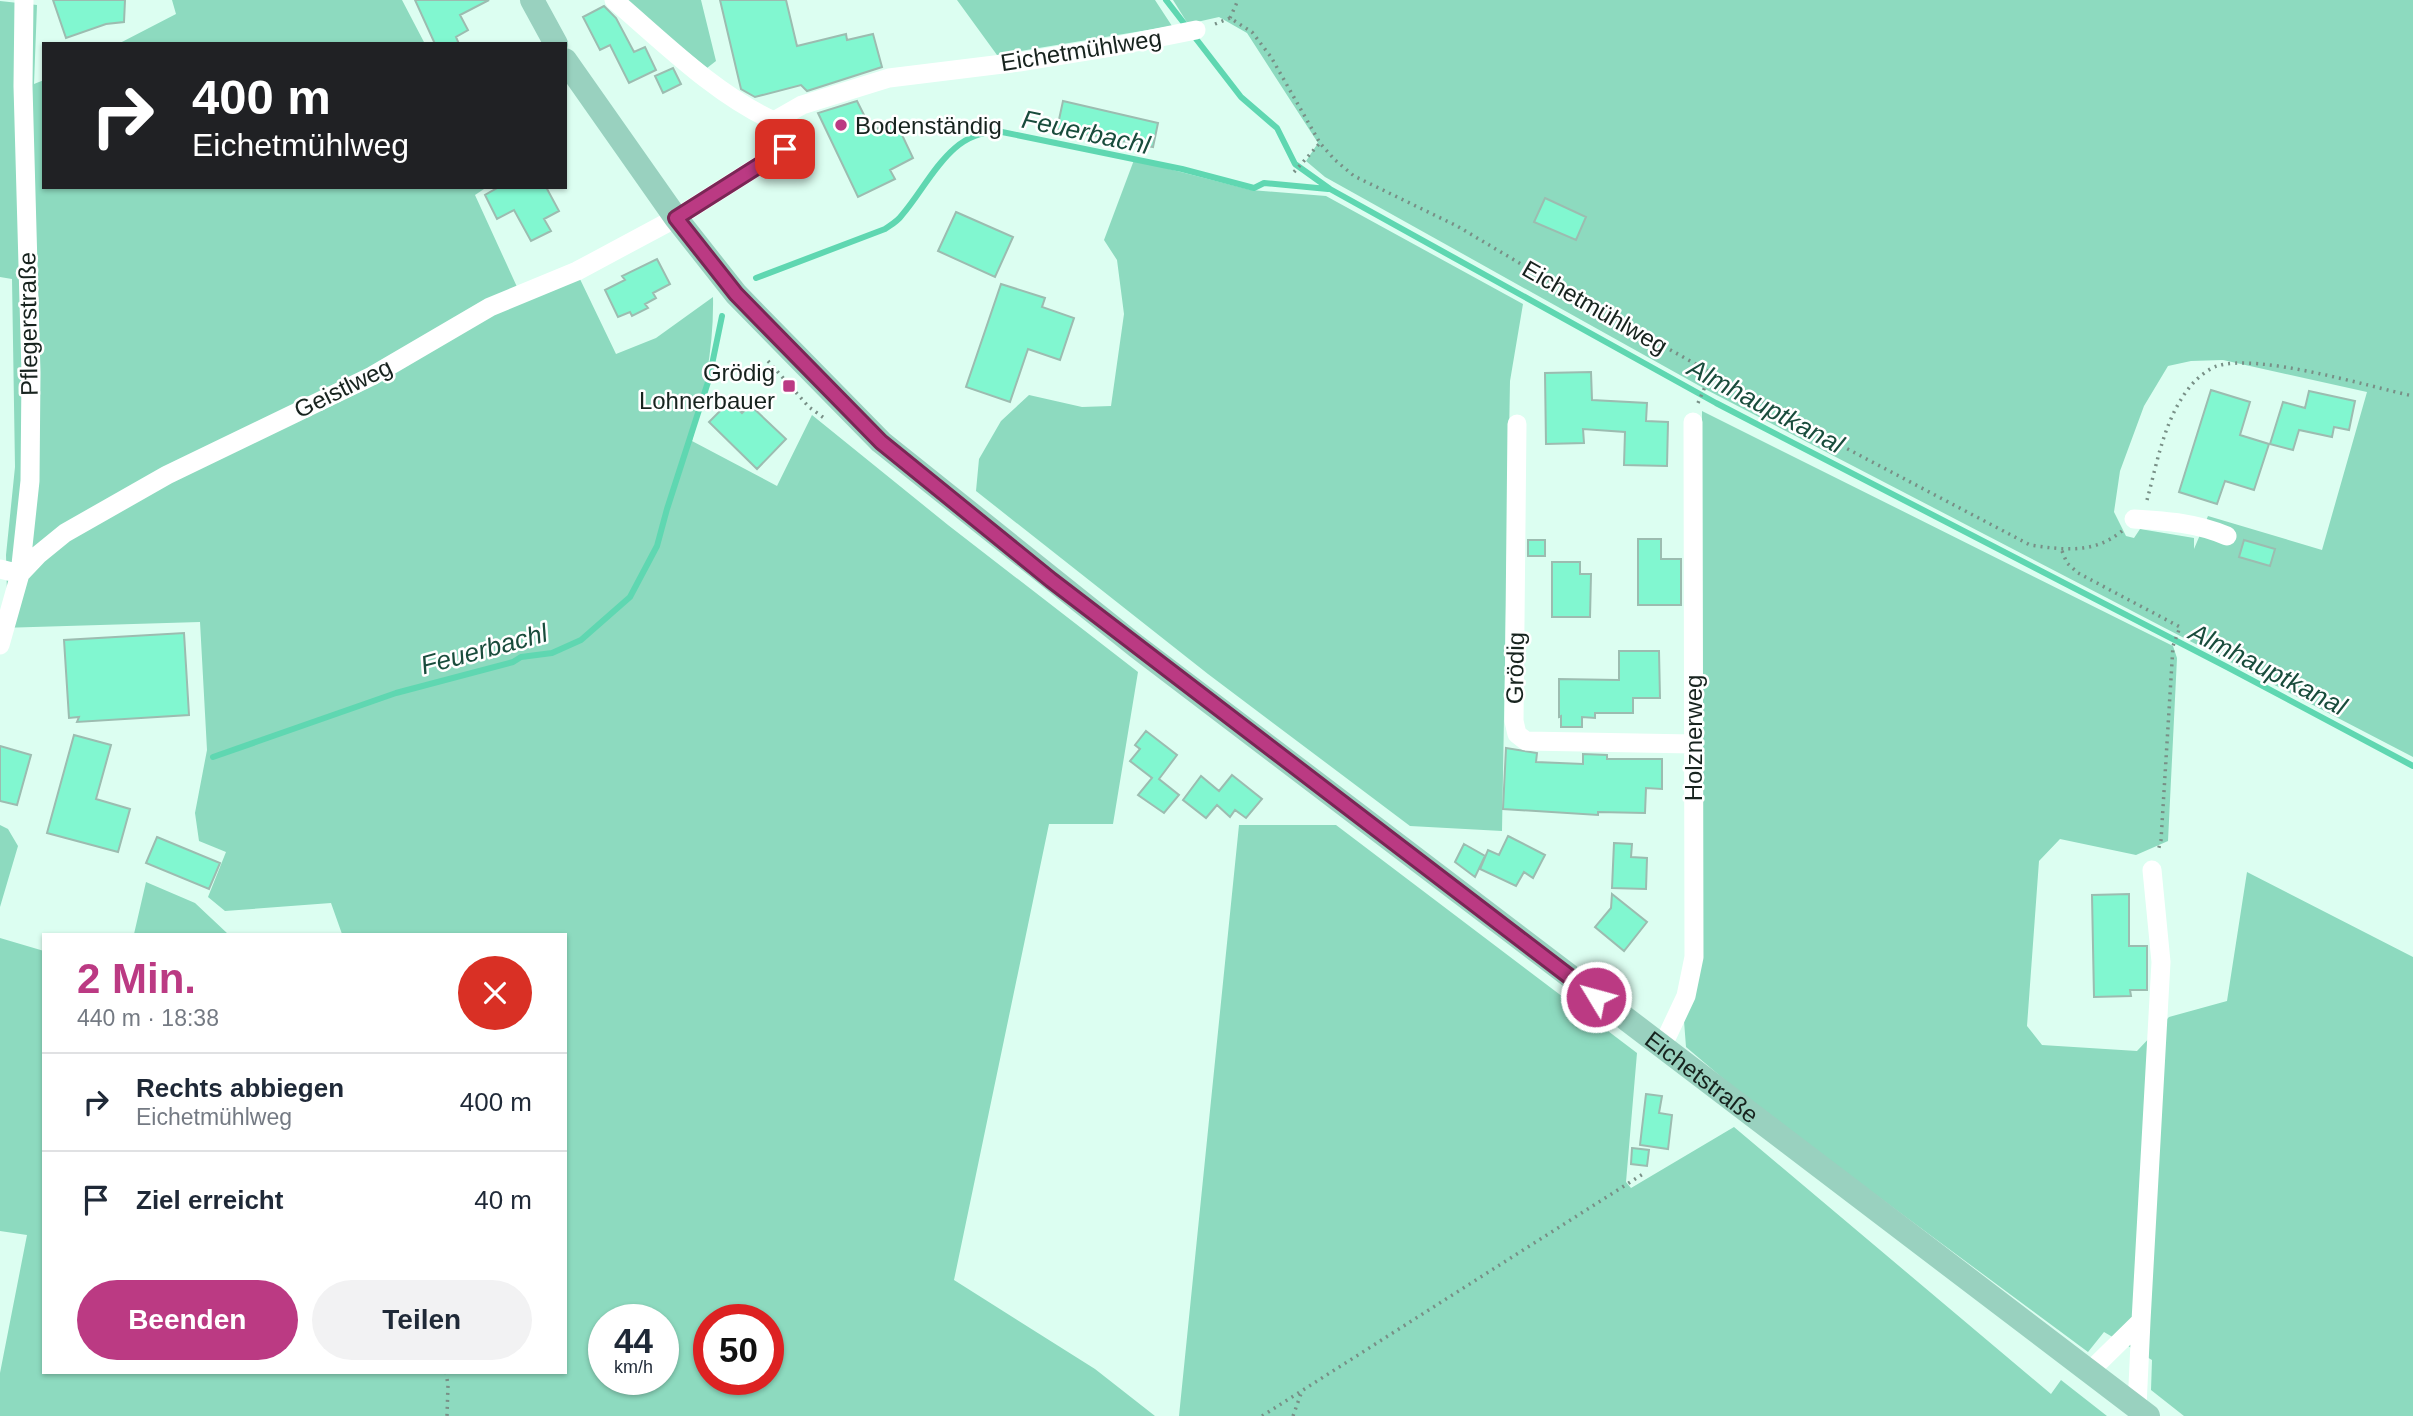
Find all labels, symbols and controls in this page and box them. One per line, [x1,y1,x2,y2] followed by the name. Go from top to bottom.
[999,24,1163,76] street label: Eichetmühlweg
[77,70,168,161] icon: right
[192,70,331,124] text: 400 m
[1019,104,1154,160] water label: Feuerbachl
[855,112,1002,139] place label: Bodenständig
[833,117,849,133] marker: Bodenständig
[755,119,815,179] pin
[192,127,409,163] text: Eichetmühlweg
[766,130,804,168] icon: arrive
[13,252,43,396] street label: Pflegerstraße
[1518,255,1672,359] street label: Eichetmühlweg
[1681,351,1850,460] water label: Almhauptkanal
[290,353,396,423] street label: Geistlweg
[639,359,775,414] place label: Grödig Lohnerbauer
[781,378,797,394] marker: Grödig Lohnerbauer
[2183,616,2353,722] water label: Almhauptkanal
[417,617,552,680] water label: Feuerbachl
[1501,632,1529,704] street label: Grödig
[1680,675,1707,801] street label: Holznerweg
[77,955,196,1002] text: 2 Min.
[458,956,532,1030] button: close
[1559,960,1633,1034] position arrow
[77,1005,219,1031] text: 440 m · 18:38
[1640,1025,1764,1128] street label: Eichetstraße
[136,1073,344,1103] text: Rechts abbiegen
[77,1083,115,1121] icon: right
[460,1087,532,1117] text: 400 m
[136,1104,292,1130] text: Eichetmühlweg
[77,1181,115,1219] icon: arrive
[136,1185,283,1215] text: Ziel erreicht
[474,1185,532,1215] text: 40 m
[77,1280,298,1360] button: Beenden
[312,1280,532,1360] button: Teilen
[693,1304,784,1395] speed limit sign: 50
[614,1321,653,1360] text: 44
[614,1357,653,1377] text: km/h

